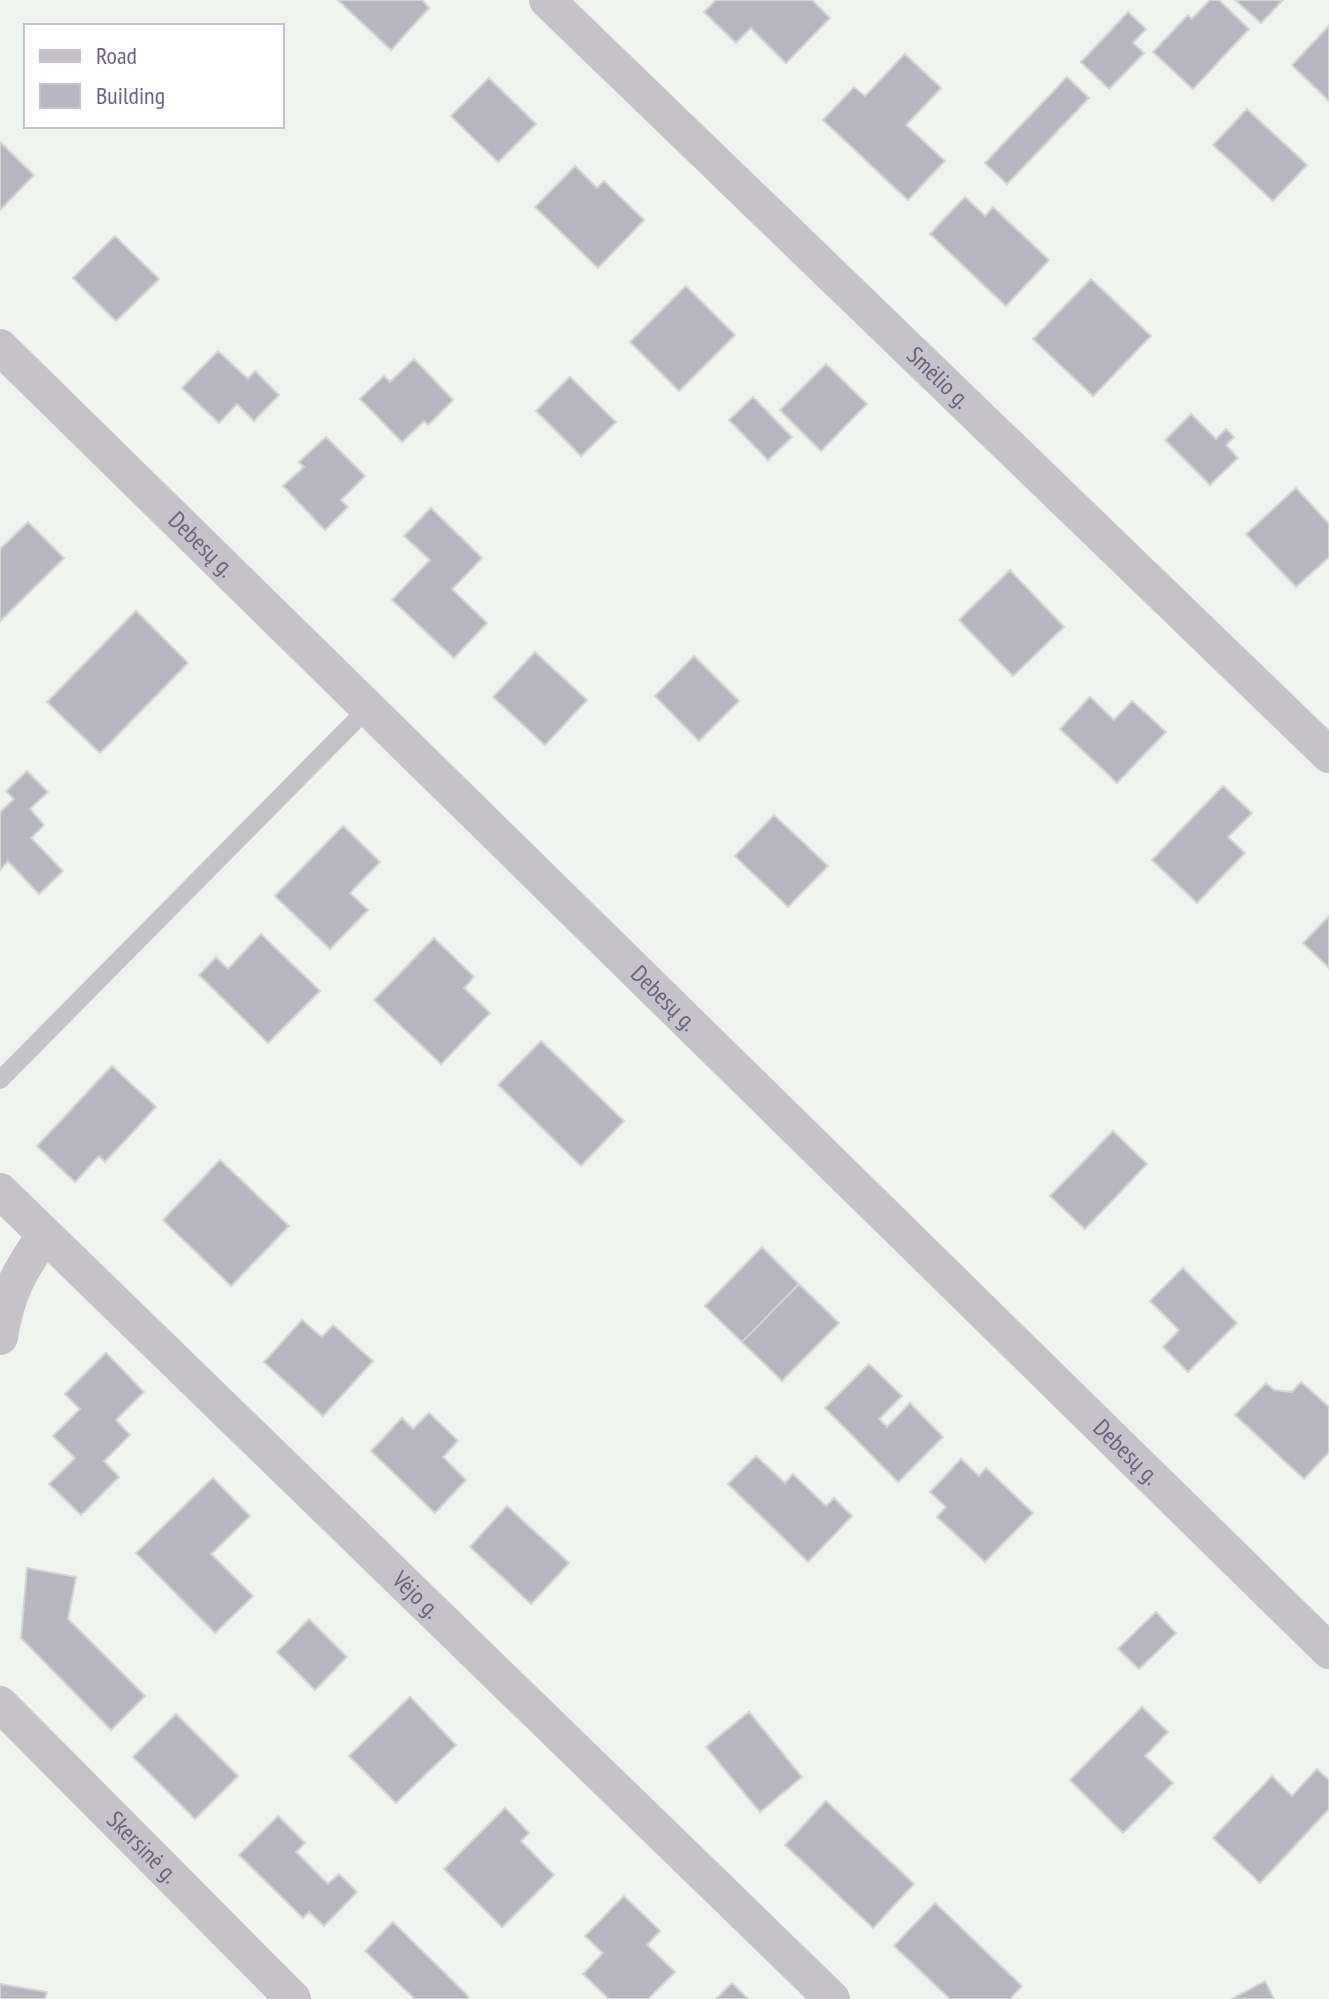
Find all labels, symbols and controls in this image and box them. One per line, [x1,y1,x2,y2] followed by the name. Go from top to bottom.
[24,24,284,128] legend
[96,40,137,71] text: Road
[96,80,165,111] text: Building
[900,340,977,415] street label: Smėlio g.
[162,505,241,584] street label: Debesų g.
[624,958,704,1037] street label: Debesų g.
[1087,1412,1167,1491] street label: Debesų g.
[385,1564,447,1625] street label: Vėjo g.
[100,1804,185,1890] street label: Skersinė g.

